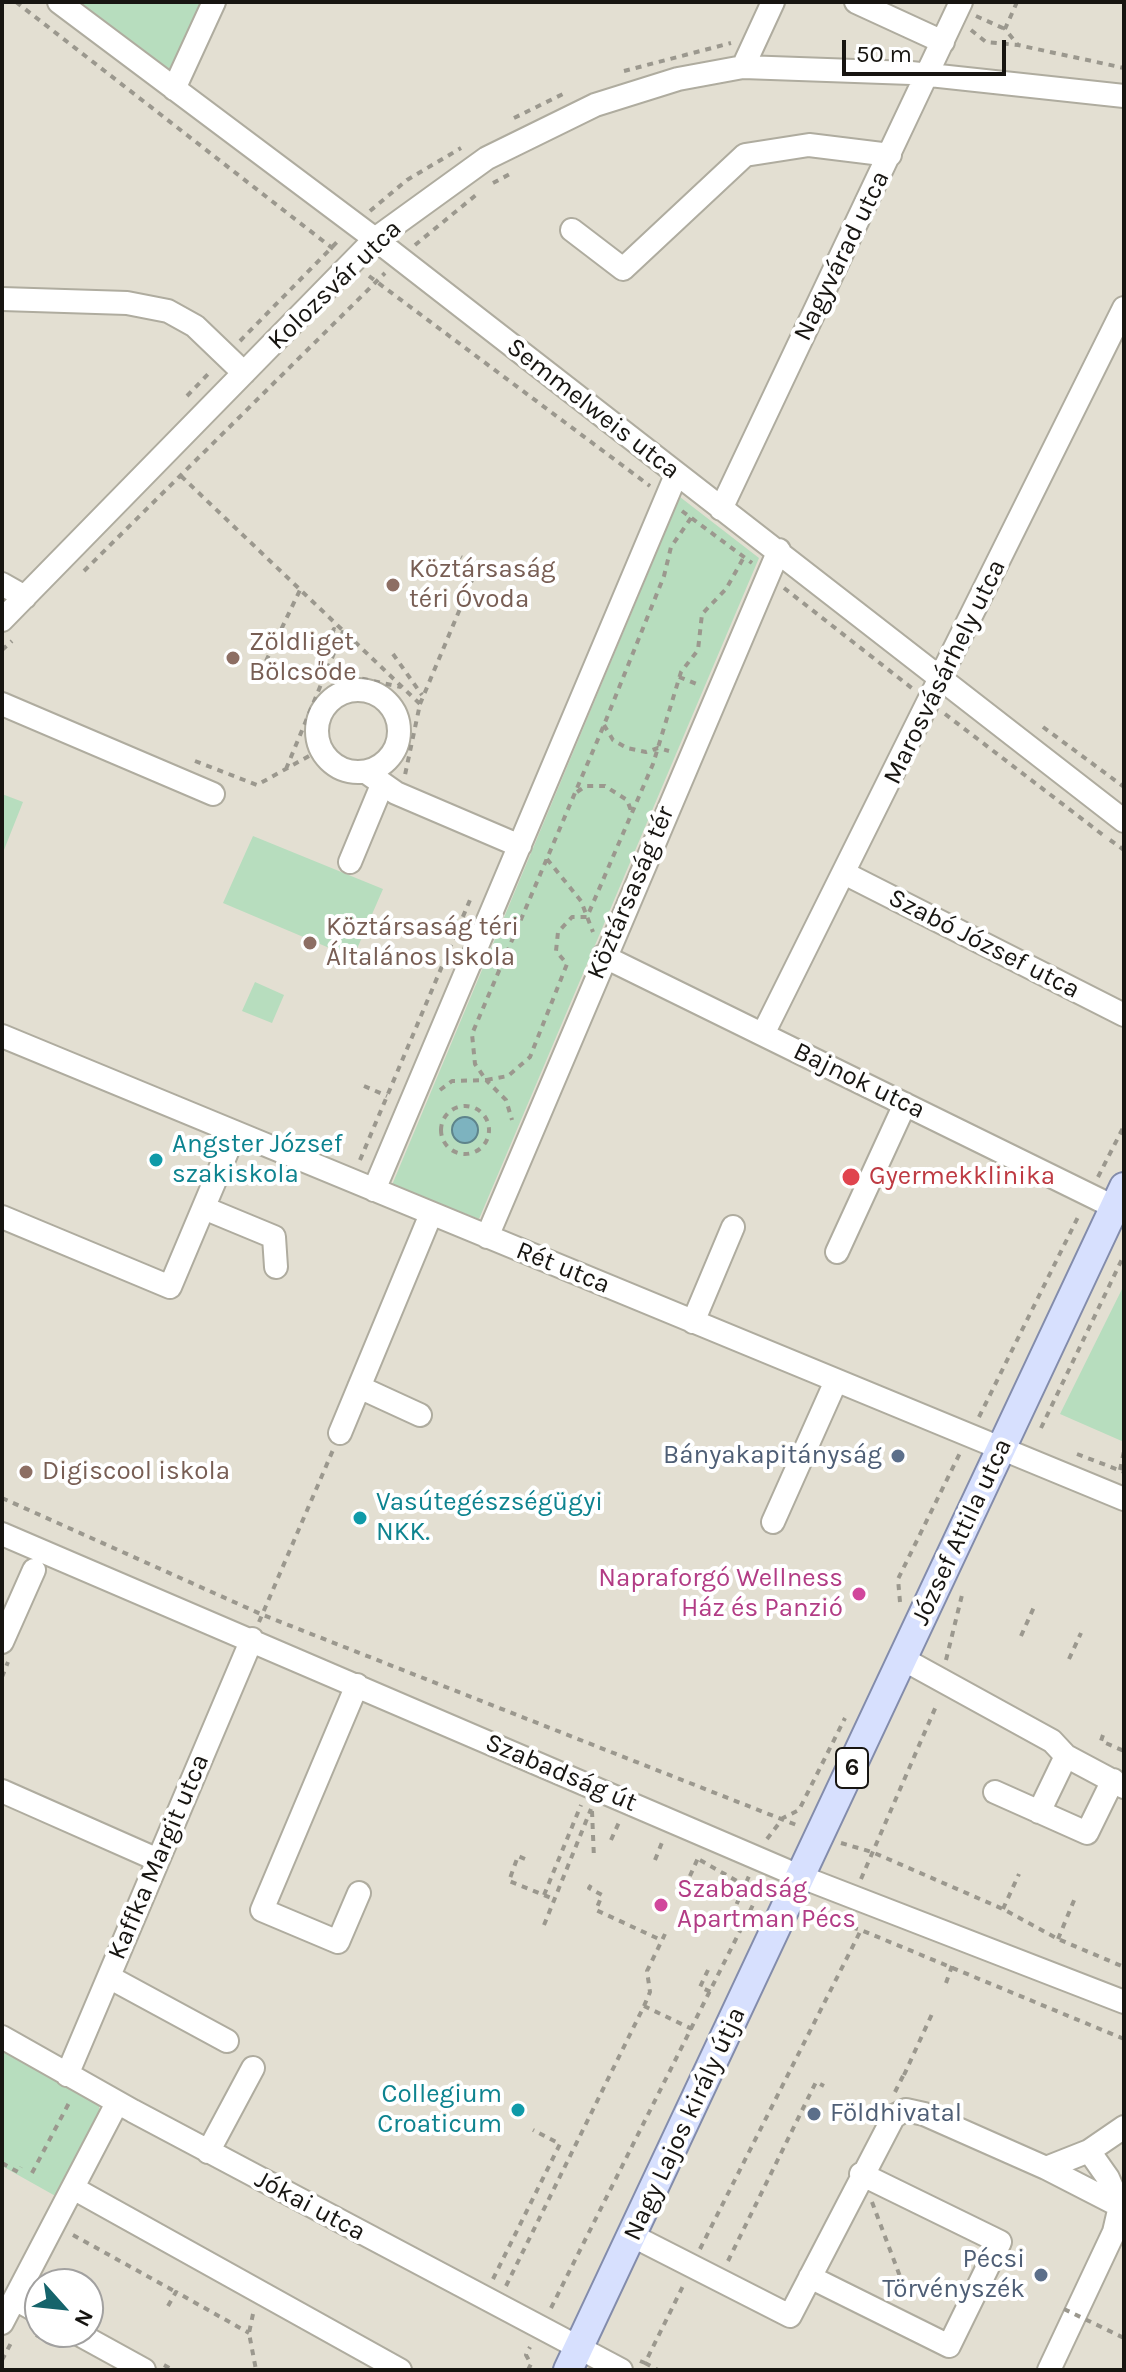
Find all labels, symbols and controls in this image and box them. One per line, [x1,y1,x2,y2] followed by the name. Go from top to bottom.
[846,24,1010,74] scale bar
[856,40,912,68] text: 50 m
[787,166,897,346] street label: Nagyvárad utca
[262,213,408,357] street label: Kolozsvár utca
[500,332,686,486] street label: Semmelweis utca
[409,554,555,616] place label: Köztársaság téri Óvoda
[877,555,1013,789] street label: Marosvásárhely utca
[384,576,402,594] marker: Köztársaság téri Óvoda
[249,627,357,688] place label: Zöldliget Bölcsőde
[224,649,242,667] marker: Zöldliget Bölcsőde
[580,802,682,984] street label: Köztársaság tér
[883,882,1085,1006] street label: Szabó József utca
[326,912,519,974] place label: Köztársaság téri Általános Iskola
[301,934,319,952] marker: Köztársaság téri Általános Iskola
[788,1036,930,1126] street label: Bajnok utca
[172,1129,343,1190] place label: Angster József szakiskola
[147,1151,165,1169] marker: Angster József szakiskola
[869,1161,1055,1193] place label: Gyermekklinika
[840,1166,862,1188] marker: Gyermekklinika
[512,1235,614,1301] street label: Rét utca
[905,1434,1019,1630] street label: József Attila utca
[663,1440,882,1472] place label: Bányakapitányság
[889,1447,907,1465] marker: Bányakapitányság
[42,1456,230,1488] place label: Digiscool iskola
[17,1463,35,1481] marker: Digiscool iskola
[376,1487,603,1548] place label: Vasútegészségügyi NKK.
[351,1509,369,1527] marker: Vasútegészségügyi NKK.
[598,1563,843,1624] place label: Napraforgó Wellness Ház és Panzió
[850,1585,868,1603] marker: Napraforgó Wellness Ház és Panzió
[480,1727,642,1819] street label: Szabadság út
[836,1748,868,1788] road number: 6
[102,1750,216,1964] street label: Kaffka Margit utca
[677,1874,856,1936] place label: Szabadság Apartman Pécs
[652,1896,670,1914] marker: Szabadság Apartman Pécs
[617,2002,753,2246] street label: Nagy Lajos király útja
[377,2079,502,2140] place label: Collegium Croaticum
[830,2098,962,2130] place label: Földhivatal
[509,2101,527,2119] marker: Collegium Croaticum
[805,2105,823,2123] marker: Földhivatal
[249,2164,371,2248] street label: Jókai utca
[882,2244,1025,2306] place label: Pécsi Törvényszék
[1032,2266,1050,2284] marker: Pécsi Törvényszék
[24,2268,104,2348] north arrow
[68,2305,99,2331] text: N

